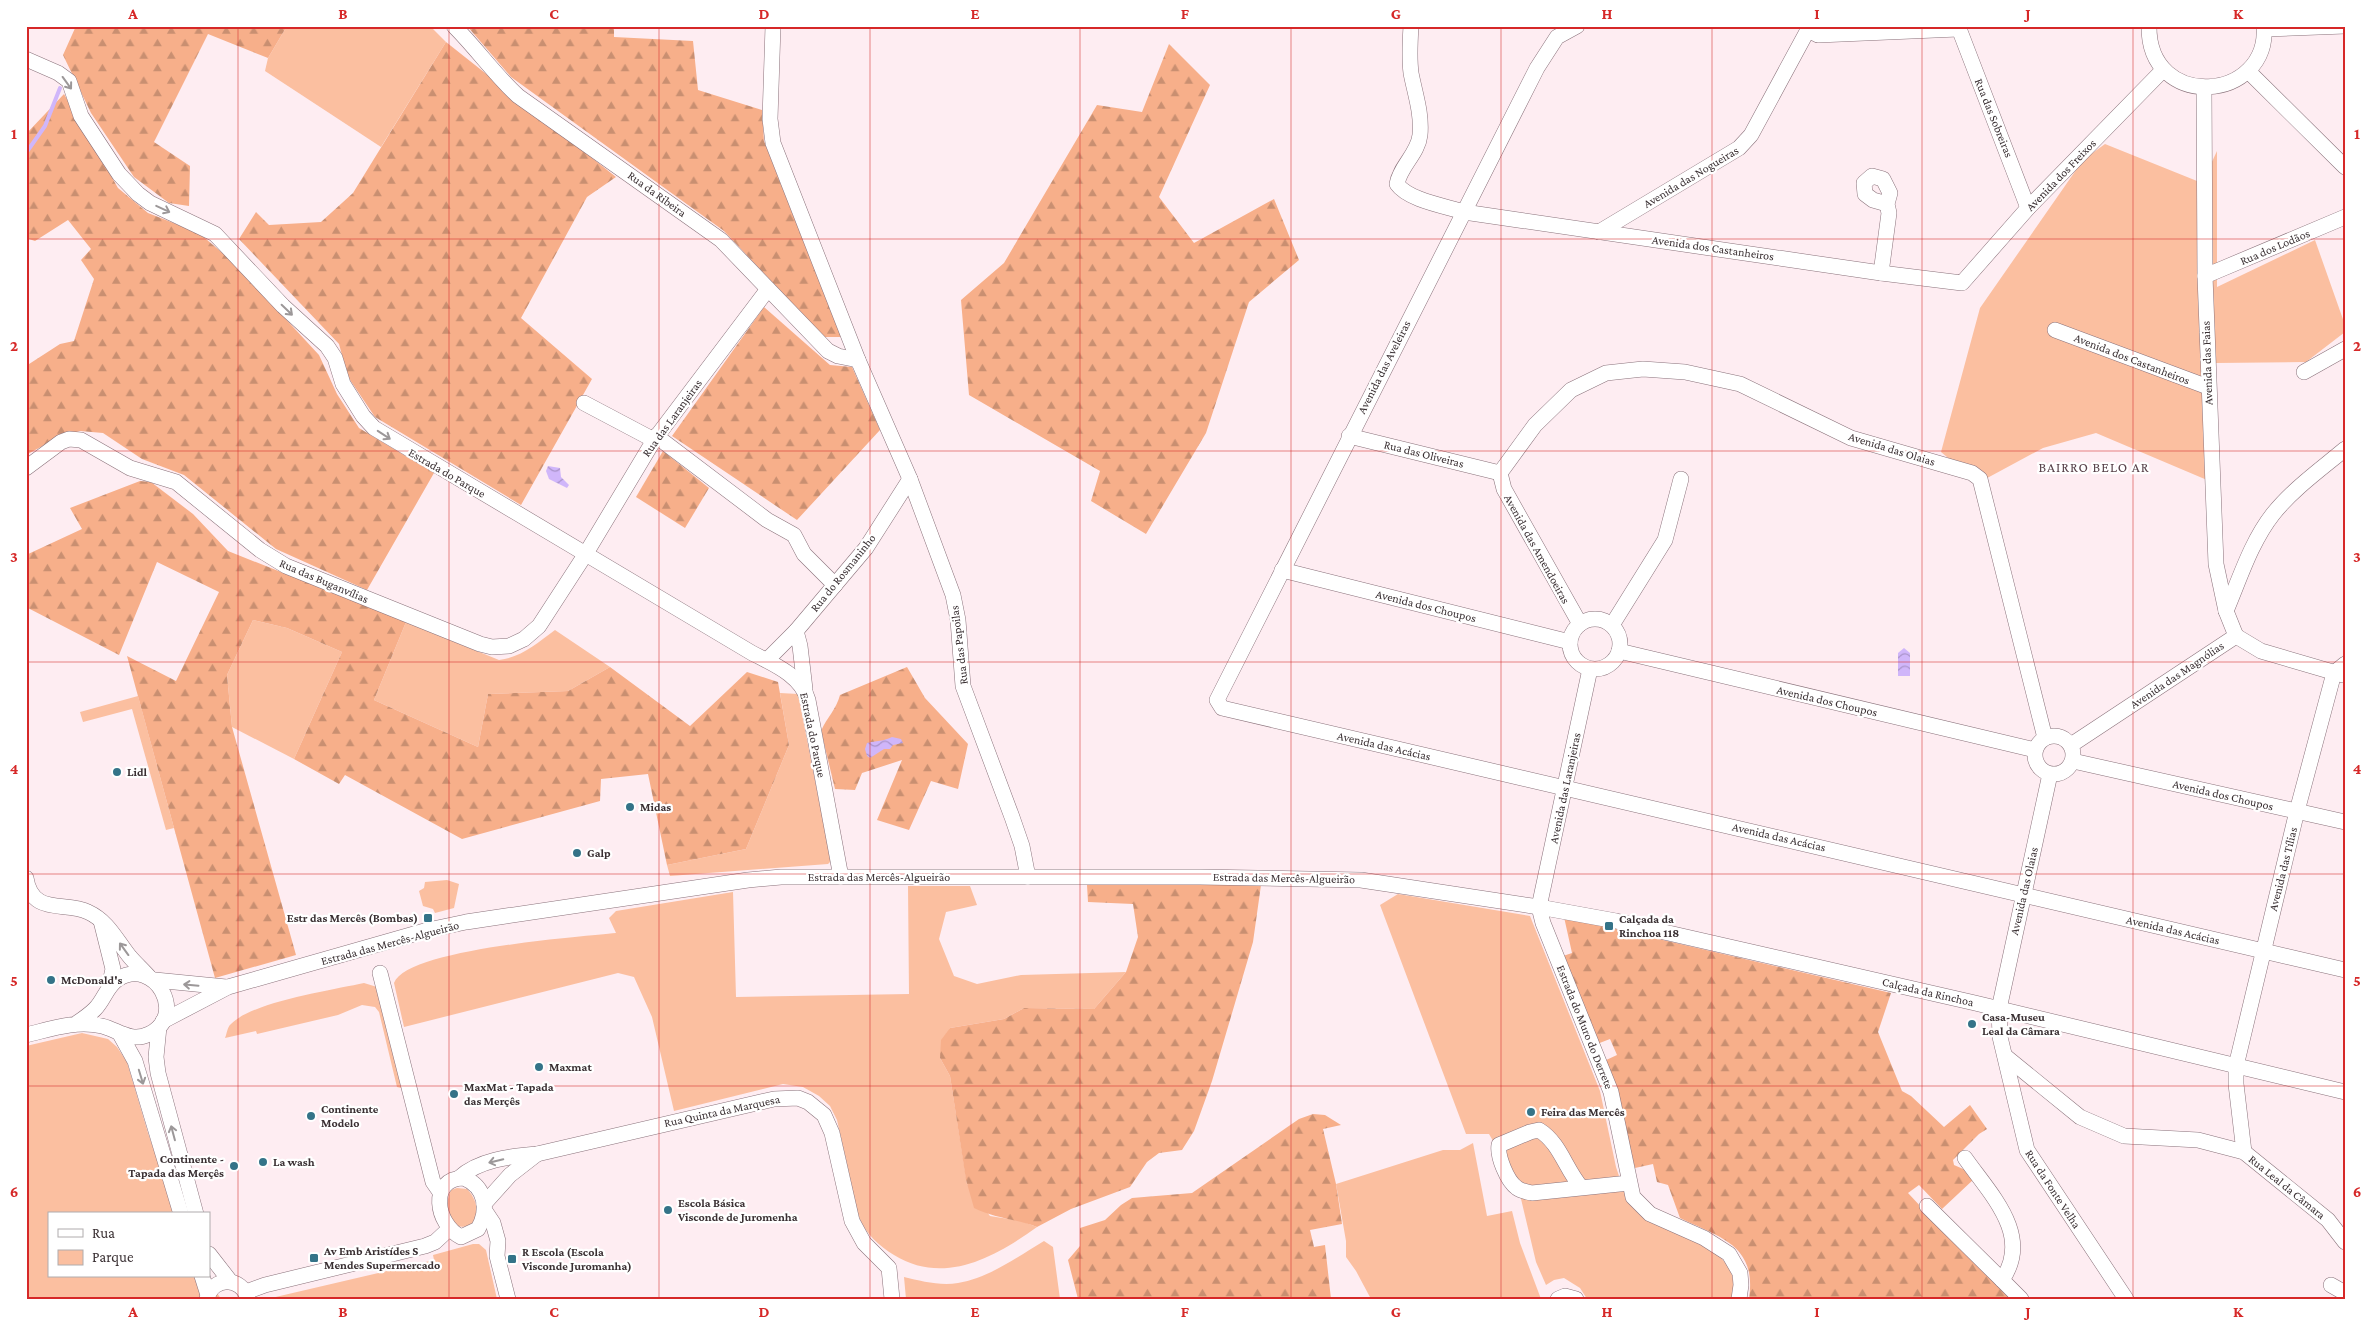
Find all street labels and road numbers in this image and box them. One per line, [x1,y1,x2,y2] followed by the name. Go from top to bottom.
[1972,76,2016,160] street label: Rua das Sobreiras
[2023,136,2099,214] street label: Avenida dos Freixos
[1641,143,1741,211] street label: Avenida das Nogueiras
[625,168,689,220] street label: Rua da Ribeira
[2238,226,2312,268] street label: Rua dos Lodãos
[1651,233,1775,264] street label: Avenida dos Castanheiros
[1354,318,1414,416] street label: Avenida das Aveleiras
[2199,320,2215,405] street label: Avenida das Faias
[2072,330,2192,388] street label: Avenida dos Castanheiros
[639,376,705,460] street label: Rua das Laranjeiras
[1847,429,1937,469] street label: Avenida das Olaias
[1383,437,1466,471] street label: Rua das Oliveiras
[406,445,488,501] street label: Estrada do Parque
[1501,492,1573,606] street label: Avenida das Amendoeiras
[807,531,879,615] street label: Rua do Rosmaninho
[277,556,371,606] street label: Rua das Buganvílias
[1374,587,1478,625] street label: Avenida dos Choupos
[947,604,971,685] street label: Rua das Papoilas
[2127,638,2227,712] street label: Avenida das Magnólias
[1775,683,1879,719] street label: Avenida dos Choupos
[797,691,829,779] street label: Estrada do Parque
[1336,728,1432,764] street label: Avenida das Acácias
[1546,731,1584,845] street label: Avenida das Laranjeiras
[2171,777,2275,813] street label: Avenida dos Choupos
[1731,819,1827,855] street label: Avenida das Acácias
[2266,825,2300,912] street label: Avenida das Tílias
[2007,845,2041,936] street label: Avenida das Olaias
[808,870,950,884] street label: Estrada das Mercês-Algueirão
[1213,870,1355,886] street label: Estrada das Mercês-Algueirão
[2125,912,2221,948] street label: Avenida das Acácias
[319,918,461,968] street label: Estrada das Mercês-Algueirão
[1554,963,1616,1091] street label: Estrada do Muro do Derrete
[1881,975,1976,1009] street label: Calçada da Rinchoa
[663,1092,782,1130] street label: Rua Quinta da Marquesa
[2022,1147,2084,1231] street label: Rua da Fonte Velha
[2246,1152,2328,1222] street label: Rua Leal da Câmara

